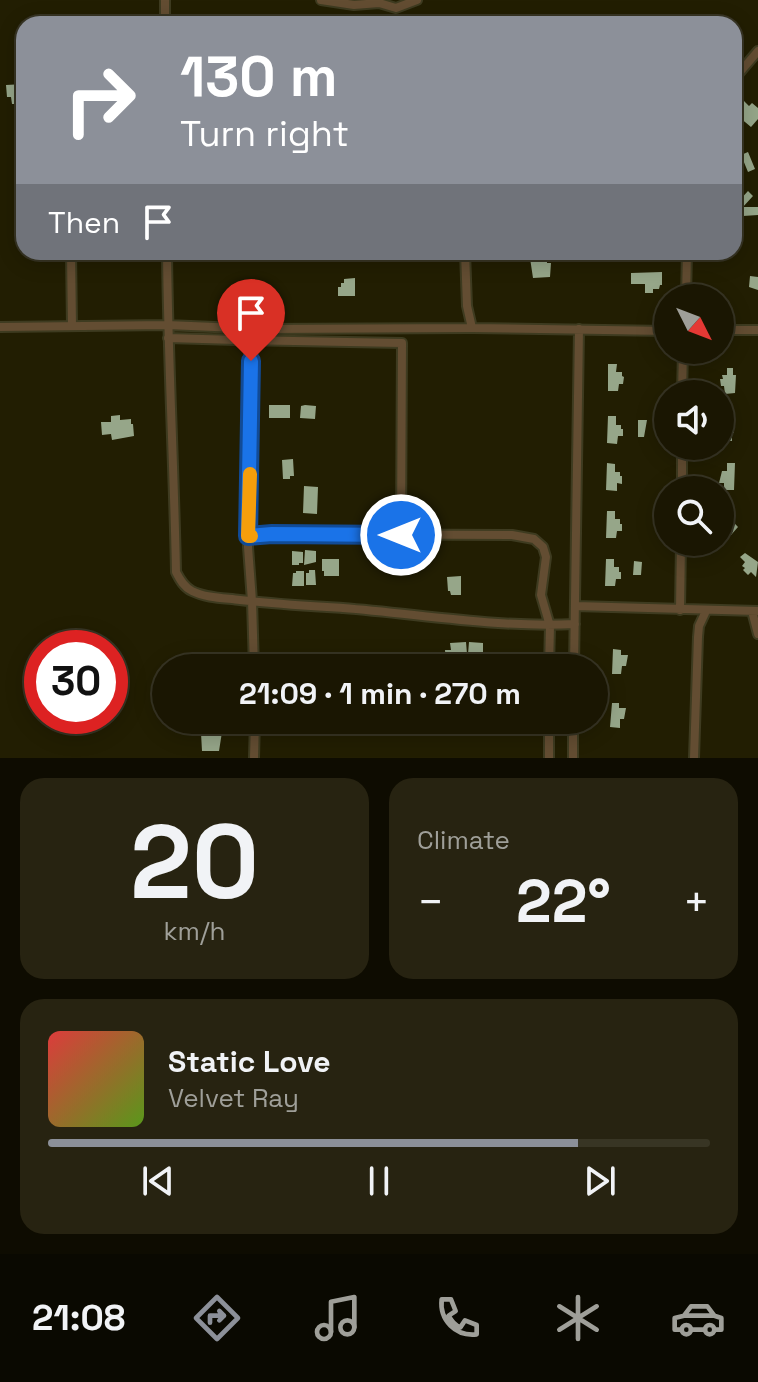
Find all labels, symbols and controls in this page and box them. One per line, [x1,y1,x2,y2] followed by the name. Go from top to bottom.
[180,41,338,112] text: 130 m
[48,48,152,152] icon: right
[180,111,349,157] text: Turn right
[136,200,180,244] icon: arrive
[48,203,120,242] text: Then
[217,279,285,361] pin
[654,284,734,364] north arrow
[654,284,734,556] map controls
[229,291,273,335] icon: arrive
[654,380,734,460] button: sound
[654,476,734,556] button: search
[359,493,443,577] position arrow
[24,630,128,734] speed limit sign: 30
[239,674,521,713] text: 21:09 · 1 min · 270 m
[130,796,259,928] text: 20
[417,823,510,857] text: Climate
[516,863,611,940] text: 22°
[417,874,444,930] text: −
[683,874,710,930] text: +
[164,914,225,948] text: km/h
[168,1042,331,1081] text: Static Love
[168,1081,299,1115] text: Velvet Ray
[136,1159,180,1203] icon: previous
[357,1159,401,1203] icon: pause
[578,1159,622,1203] icon: next
[189,1290,245,1346] icon: directions
[310,1290,366,1346] icon: music
[430,1290,486,1346] icon: phone
[550,1290,606,1346] icon: climate
[670,1290,726,1346] icon: car
[32,1295,125,1341] text: 21:08

